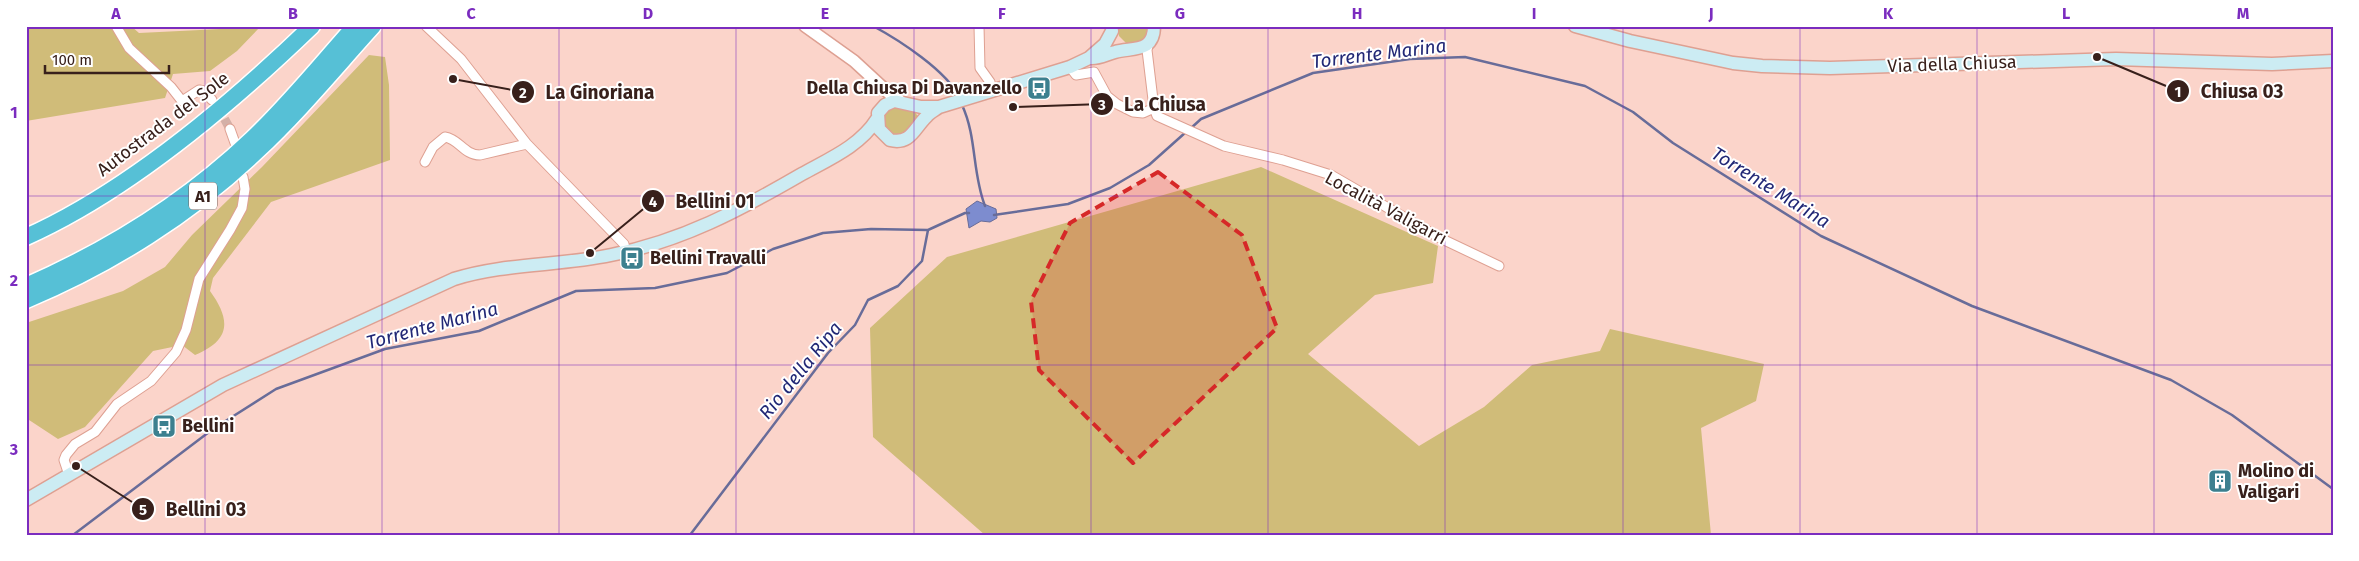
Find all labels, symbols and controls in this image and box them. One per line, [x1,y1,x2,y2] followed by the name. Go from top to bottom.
[110,4,121,23] text: A
[288,4,298,23] text: B
[466,4,476,23] text: C
[643,4,653,23] text: D
[821,4,829,23] text: E
[998,4,1006,23] text: F
[1175,4,1185,23] text: G
[1352,4,1362,23] text: H
[1532,4,1536,23] text: I
[1707,4,1714,23] text: J
[1883,4,1894,23] text: K
[2062,4,2070,23] text: L
[2237,4,2250,23] text: M
[1310,34,1448,73] water label: Torrente Marina
[45,42,169,74] scale bar
[52,51,92,69] text: 100 m
[1887,51,2017,77] street label: Via della Chiusa
[93,67,233,181] street label: Autostrada del Sole
[2166,74,2294,108] callout: Chiusa 03
[510,75,664,109] callout: La Ginoriana
[1026,75,1052,101] bus stop icon: Della Chiusa Di Davanzello
[807,77,1022,99] place label: Della Chiusa Di Davanzello
[2201,80,2283,103] text: Chiusa 03
[546,81,654,104] text: La Ginoriana
[2175,83,2181,101] text: 1
[519,84,527,102] text: 2
[1089,87,1216,121] callout: La Chiusa
[1124,93,1206,116] text: La Chiusa
[1097,96,1106,114] text: 3
[10,103,18,122] text: 1
[1707,142,1834,233] water label: Torrente Marina
[1321,167,1451,249] street label: Località Valigarri
[189,182,217,210] road number: A1
[641,184,765,218] callout: Bellini 01
[675,190,755,213] text: Bellini 01
[649,193,658,211] text: 4
[619,245,645,271] bus stop icon: Bellini Travalli
[650,247,766,269] place label: Bellini Travalli
[10,271,18,290] text: 2
[364,297,500,354] water label: Torrente Marina
[754,317,847,424] water label: Rio della Ripa
[151,413,177,439] bus stop icon: Bellini
[182,415,234,437] place label: Bellini
[9,440,18,459] text: 3
[2237,460,2314,503] place label: Molino di Valigari
[2207,468,2233,494] building icon: Molino di Valigari
[130,492,256,526] callout: Bellini 03
[166,498,246,521] text: Bellini 03
[139,501,147,519] text: 5

